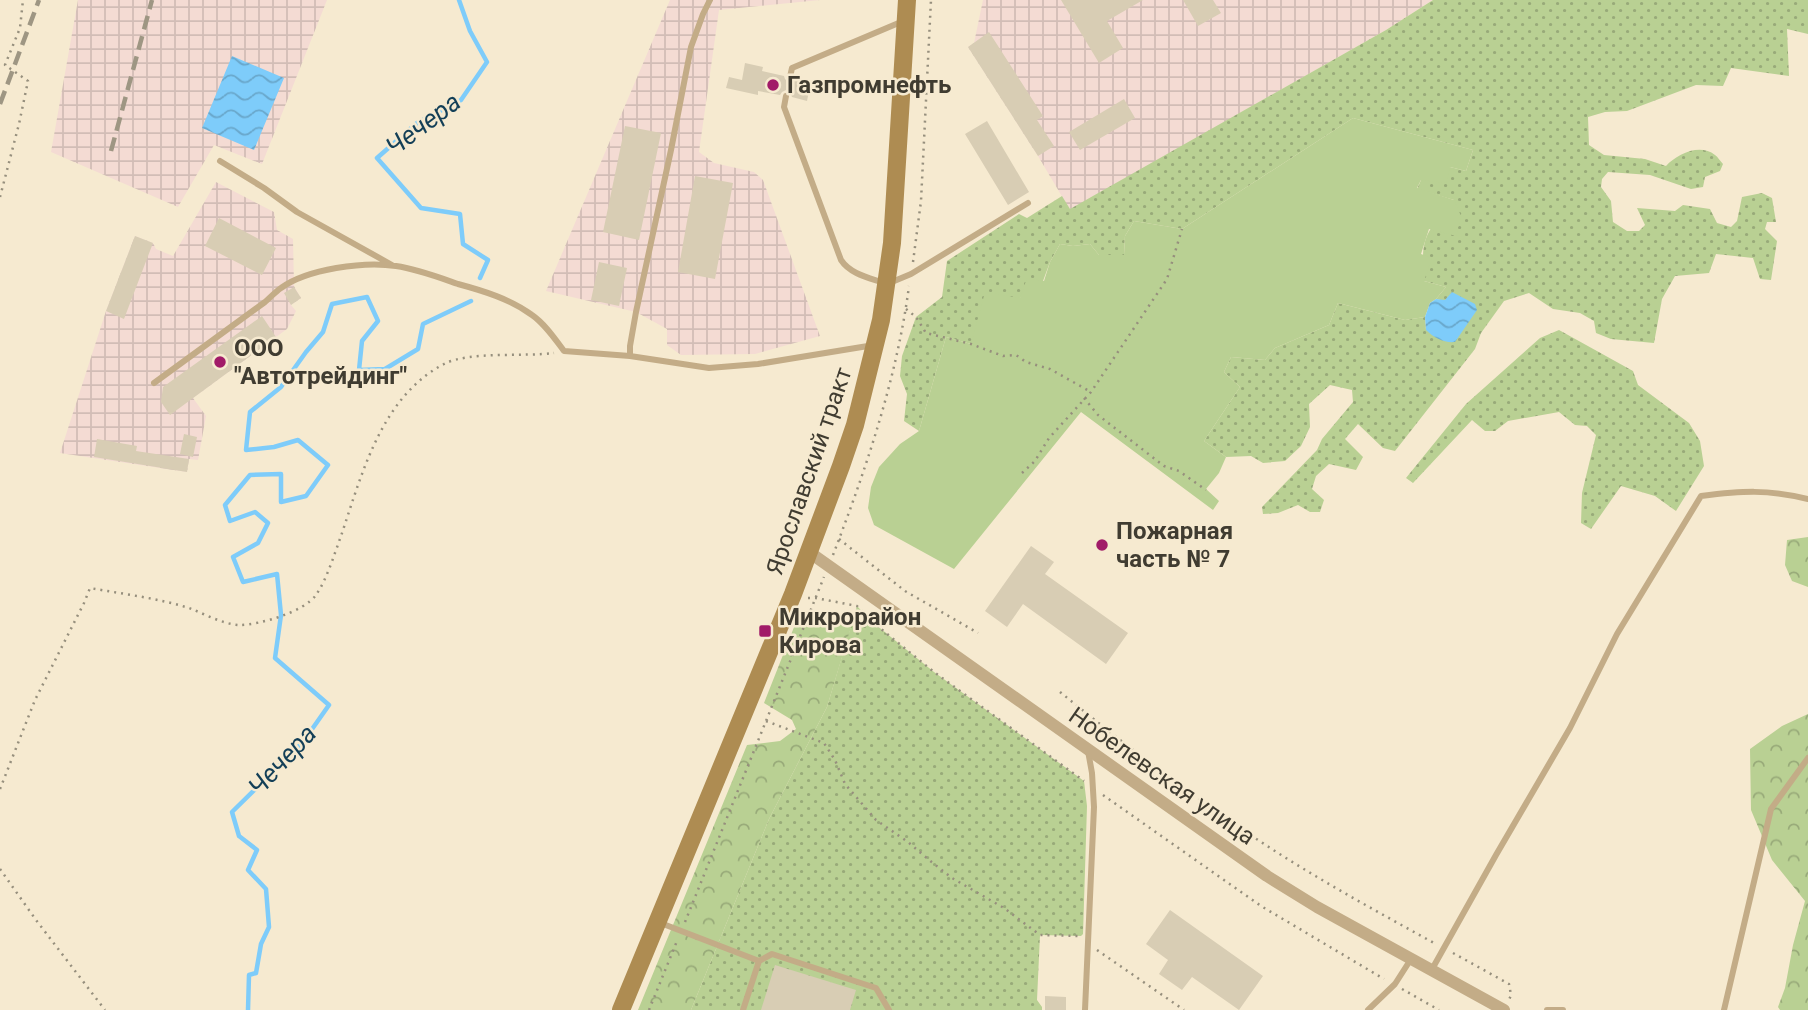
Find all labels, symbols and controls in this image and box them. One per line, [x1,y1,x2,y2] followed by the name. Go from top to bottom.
[787,71,951,99] place label: Газпромнефть
[765,77,781,93] marker: Газпромнефть
[380,86,466,162] water label: Чечера
[234,334,407,390] place label: ООО "Автотрейдинг"
[212,354,228,370] marker: ООО "Автотрейдинг"
[760,363,858,578] street label: Ярославский тракт
[1116,517,1233,573] place label: Пожарная часть № 7
[1094,537,1110,553] marker: Пожарная часть № 7
[779,603,921,659] place label: Микрорайон Кирова
[757,623,773,639] marker: Микрорайон Кирова
[1064,701,1260,851] street label: Нобелевская улица
[242,718,322,802] water label: Чечера

